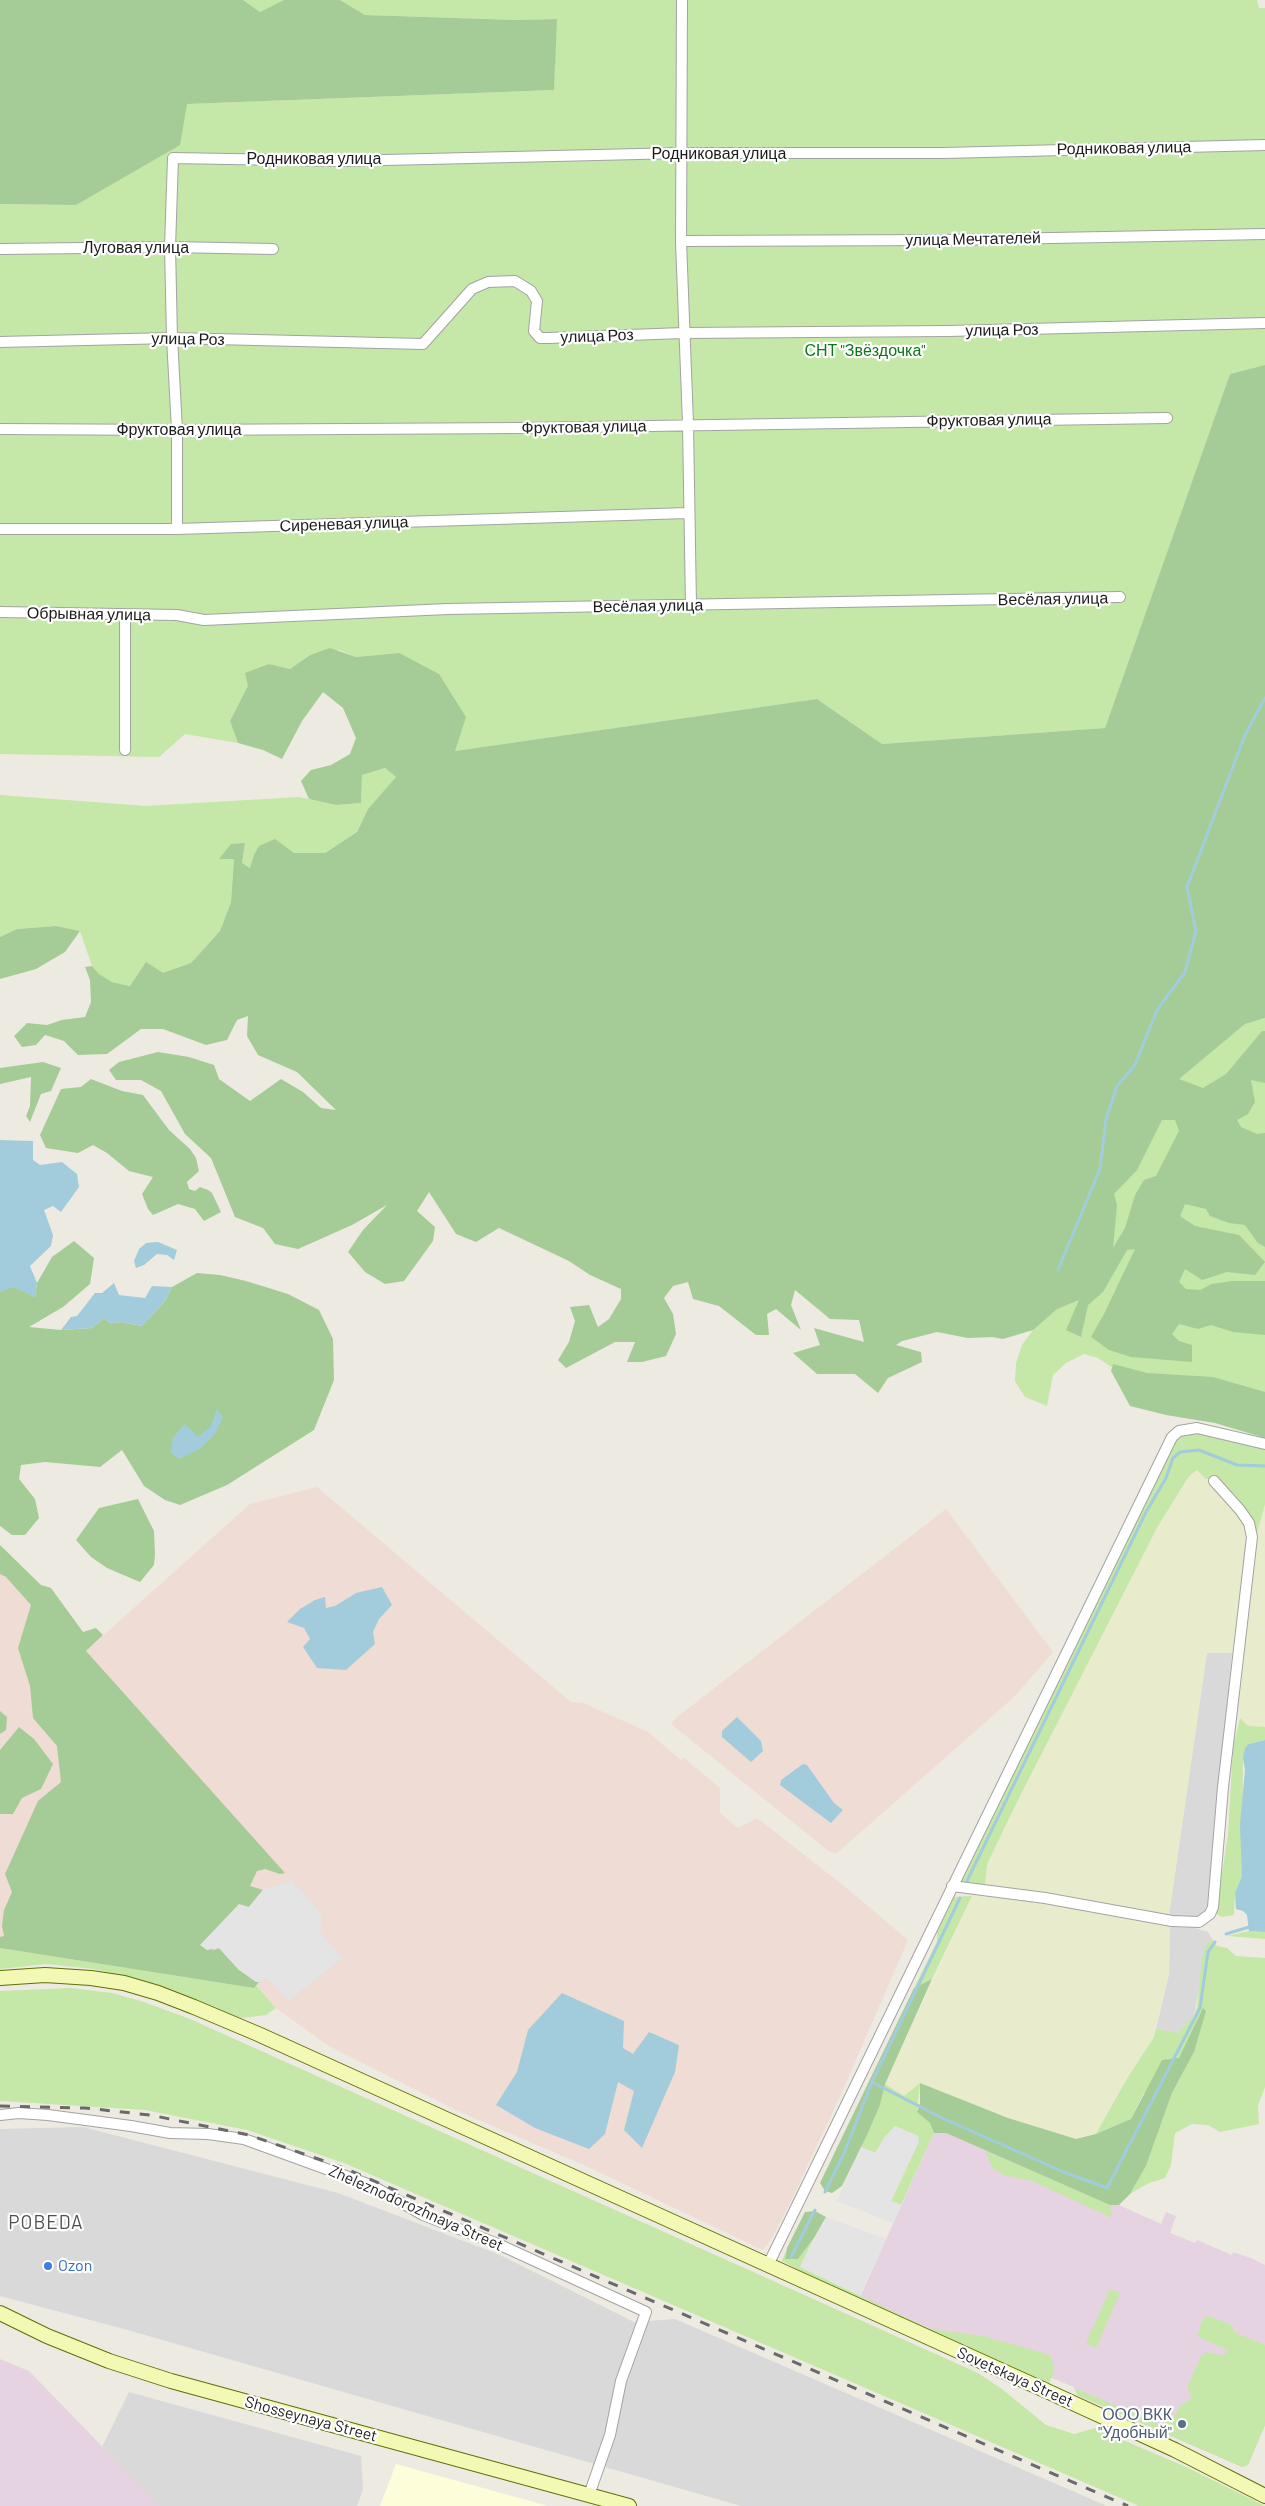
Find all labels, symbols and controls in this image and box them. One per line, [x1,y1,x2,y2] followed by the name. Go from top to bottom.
[1056,137,1192,159] street label: Родниковая улица
[652,144,786,164] street label: Родниковая улица
[247,149,381,169] street label: Родниковая улица
[905,228,1041,250] street label: улица Мечтателей
[83,238,189,258] street label: Луговая улица
[965,320,1039,340] street label: улица Роз
[560,325,634,347] street label: улица Роз
[151,329,225,349] street label: улица Роз
[804,341,926,361] park label: СНТ "Звёздочка"
[926,409,1052,431] street label: Фруктовая улица
[521,416,647,438] street label: Фруктовая улица
[116,420,242,440] street label: Фруктовая улица
[279,512,409,536] street label: Сиреневая улица
[998,588,1108,610] street label: Весёлая улица
[593,595,703,617] street label: Весёлая улица
[27,603,151,625] street label: Обрывная улица
[326,2161,506,2255] street label: Zheleznodorozhnaya Street
[8,2212,84,2234] district label: POBEDA
[58,2256,92,2276] place label: Ozon
[42,2260,54,2272] marker: Ozon
[954,2343,1076,2411] street label: Sovetskaya Street
[243,2392,379,2446] street label: Shosseynaya Street
[1098,2405,1172,2443] place label: ООО ВКК "Удобный"
[1176,2418,1188,2430] marker: ООО ВКК "Удобный"

